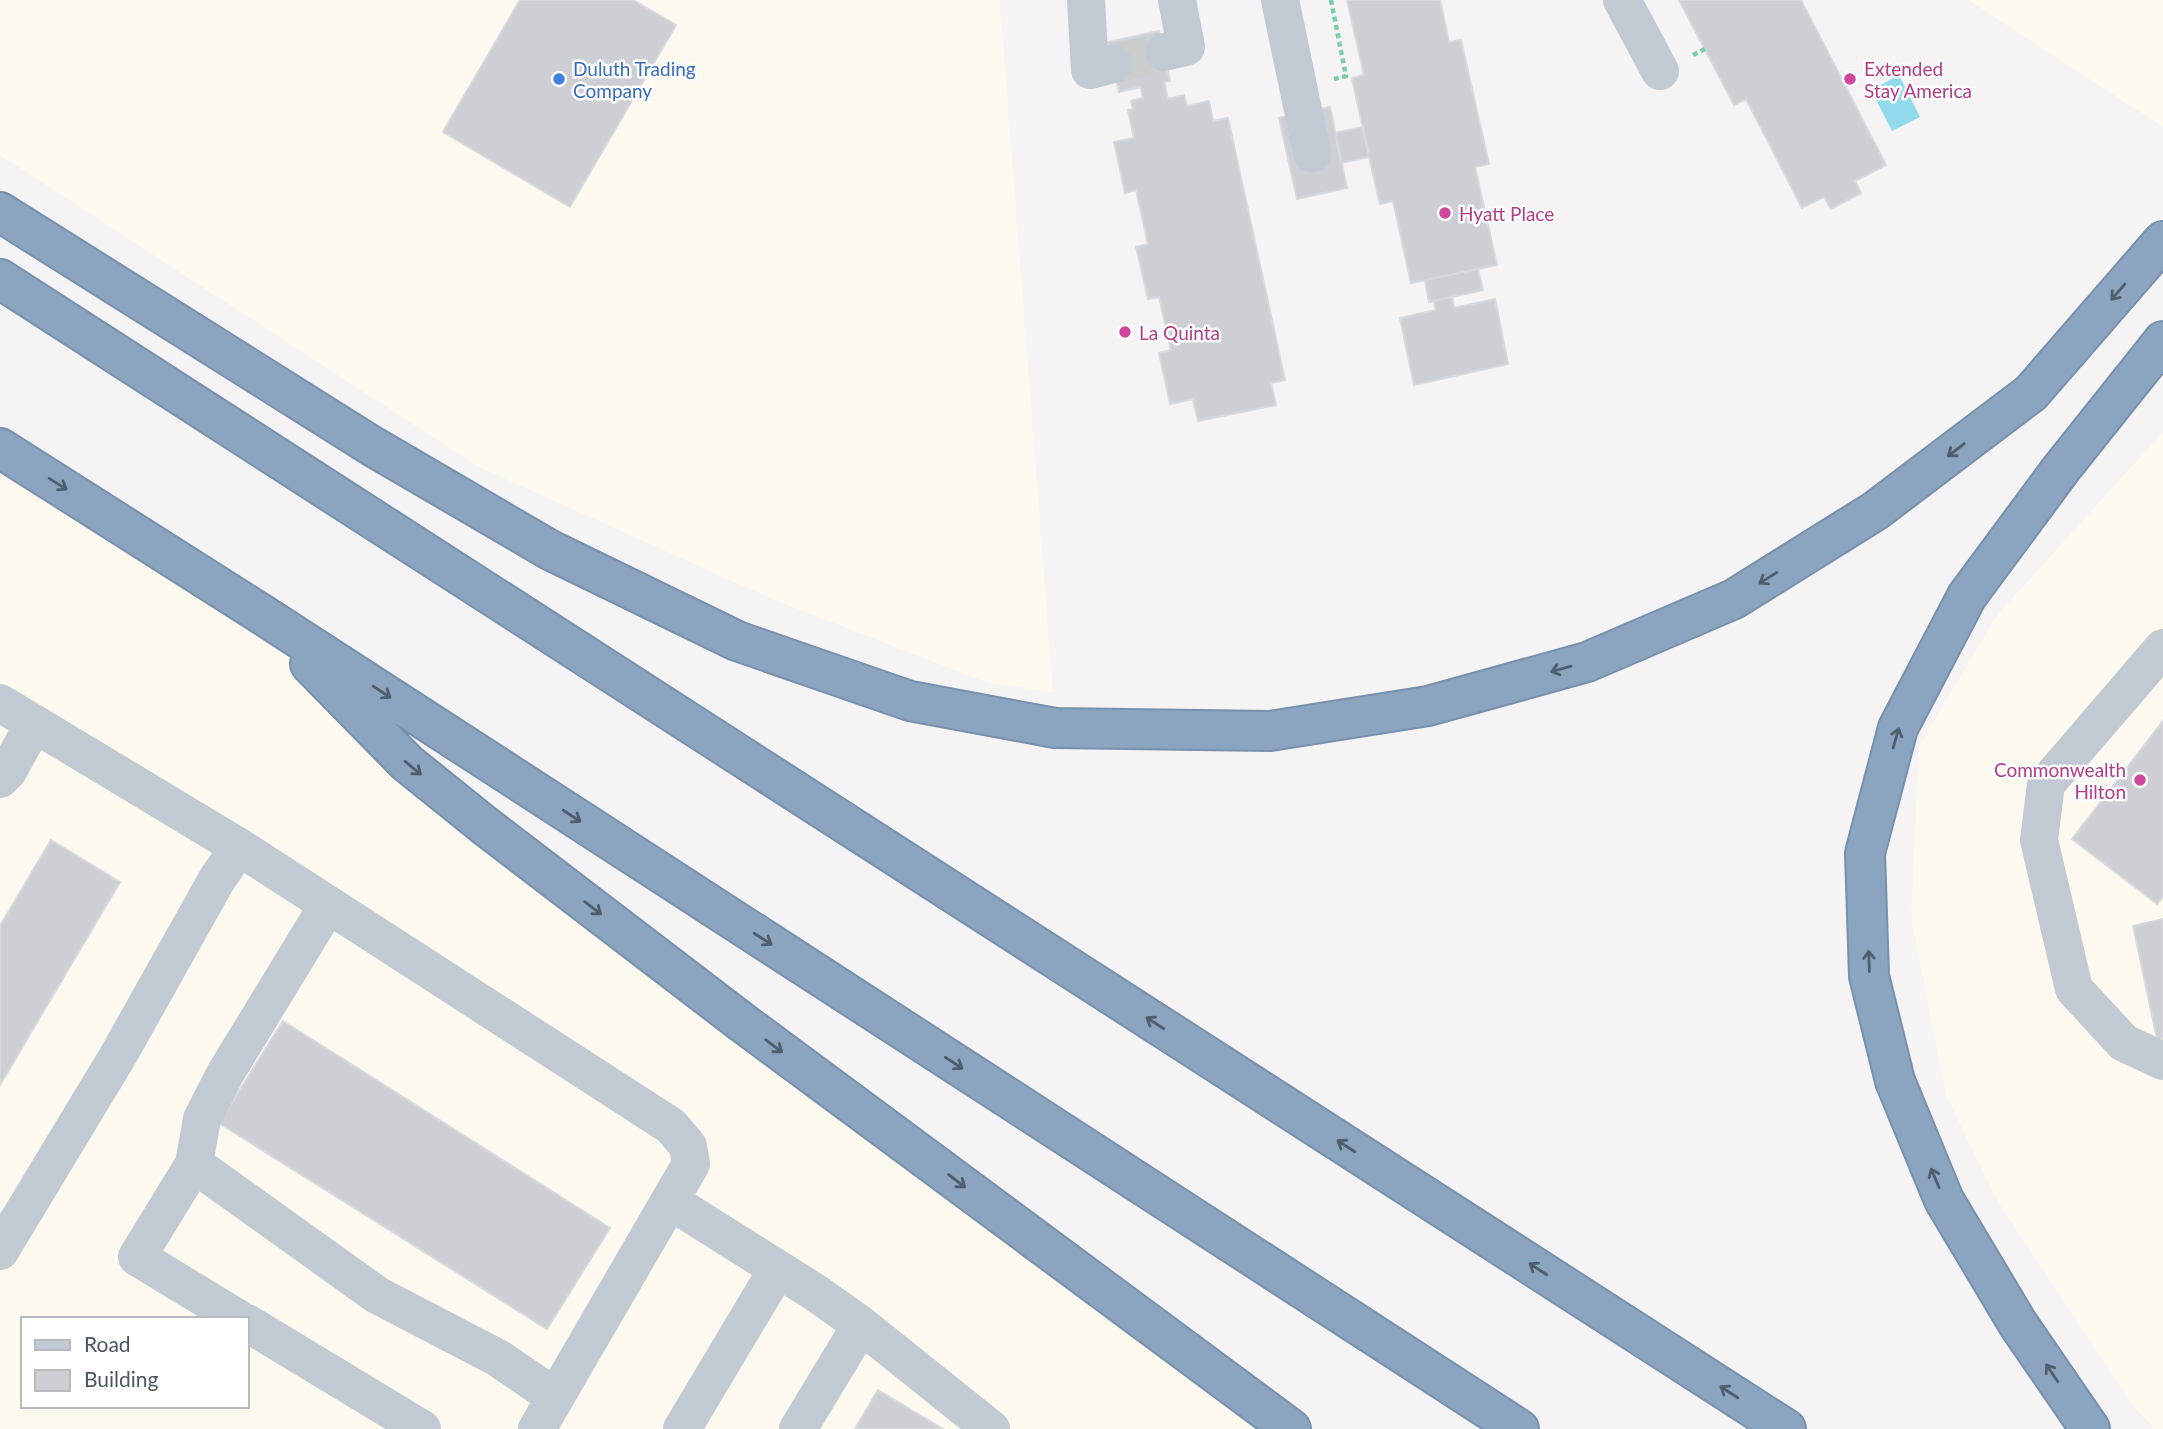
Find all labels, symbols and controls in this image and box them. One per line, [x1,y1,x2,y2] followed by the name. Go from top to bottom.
[573,57,696,102] place label: Duluth Trading Company
[1864,57,1972,102] place label: Extended Stay America
[551,71,567,87] marker: Duluth Trading Company
[1842,71,1858,87] marker: Extended Stay America
[1459,202,1554,225] place label: Hyatt Place
[1437,205,1453,221] marker: Hyatt Place
[2110,283,2126,301] one-way arrow
[1139,321,1220,344] place label: La Quinta
[1117,324,1133,340] marker: La Quinta
[1947,443,1966,457] one-way arrow
[47,478,67,492] one-way arrow
[1759,572,1779,586] one-way arrow
[1550,664,1572,677] one-way arrow
[371,685,391,699] one-way arrow
[1890,727,1903,749] one-way arrow
[1994,758,2126,803] place label: Commonwealth Hilton
[404,760,422,776] one-way arrow
[2132,772,2148,788] marker: Commonwealth Hilton
[562,809,582,823] one-way arrow
[583,901,602,915] one-way arrow
[753,933,773,947] one-way arrow
[1862,950,1875,973] one-way arrow
[1146,1015,1165,1030] one-way arrow
[764,1038,783,1053] one-way arrow
[944,1056,964,1070] one-way arrow
[1337,1138,1357,1152] one-way arrow
[1928,1167,1941,1189] one-way arrow
[947,1174,966,1188] one-way arrow
[1528,1262,1548,1276] one-way arrow
[21,1317,248,1408] legend
[84,1331,131,1356] text: Road
[2044,1364,2059,1383] one-way arrow
[84,1366,159,1391] text: Building
[1720,1385,1739,1399] one-way arrow

